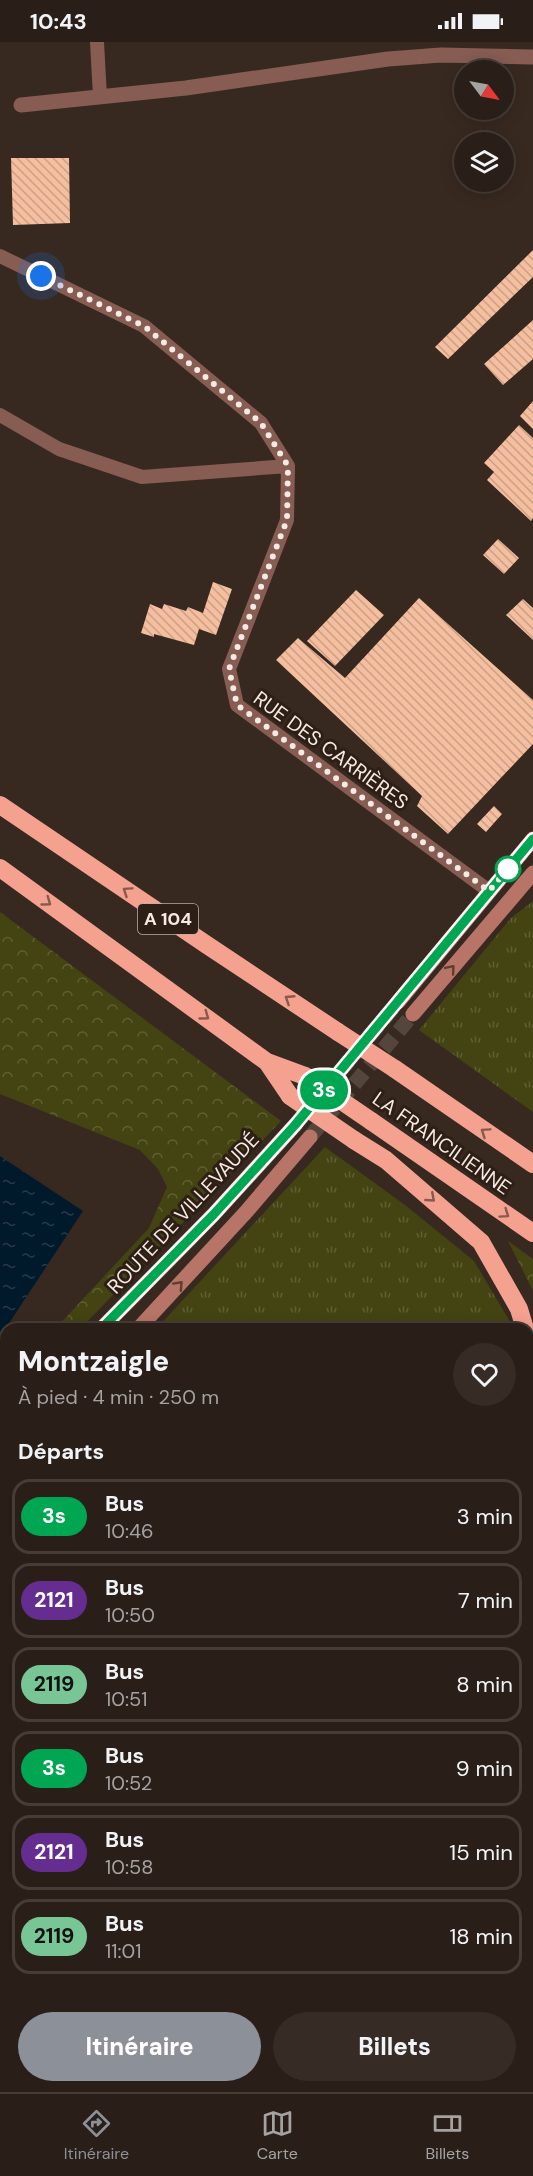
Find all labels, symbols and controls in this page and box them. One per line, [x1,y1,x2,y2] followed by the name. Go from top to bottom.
[30,7,87,36] text: 10:43
[454,60,514,120] north arrow
[454,60,514,192] map controls
[454,132,514,192] button: layers
[26,261,56,291] your location
[248,685,414,815] street label: RUE DES CARRIÈRES
[495,856,521,882] unlabelled marker
[123,887,134,898] one-way arrow
[41,895,52,906] one-way arrow
[138,904,198,934] road number: A 104
[444,965,455,976] one-way arrow
[285,996,296,1007] one-way arrow
[199,1009,210,1020] one-way arrow
[297,1070,351,1110] line badge: 3s
[312,1076,336,1104] text: 3s
[368,1086,516,1200] street label: LA FRANCILIENNE
[101,1127,265,1299] street label: ROUTE DE VILLEVAUDÉ
[480,1128,491,1139] one-way arrow
[424,1191,434,1202] one-way arrow
[498,1207,509,1218] one-way arrow
[172,1281,183,1291] one-way arrow
[18,1343,169,1380] text: Montzaigle
[453,1343,516,1406] button: heart
[18,1384,219,1410] text: À pied · 4 min · 250 m
[18,1437,104,1466] text: Départs
[105,1489,144,1518] text: Bus
[42,1502,66,1530] text: 3s
[457,1502,513,1531] text: 3 min
[105,1518,154,1544] text: 10:46
[105,1573,144,1602] text: Bus
[34,1586,74,1614] text: 2121
[458,1586,513,1615] text: 7 min
[105,1602,155,1628] text: 10:50
[105,1657,144,1686] text: Bus
[34,1670,74,1698] text: 2119
[456,1670,513,1699] text: 8 min
[105,1686,147,1712] text: 10:51
[105,1741,144,1770] text: Bus
[42,1754,66,1782] text: 3s
[456,1754,513,1783] text: 9 min
[105,1770,152,1796] text: 10:52
[105,1825,144,1854] text: Bus
[34,1838,74,1866] text: 2121
[449,1838,513,1867] text: 15 min
[105,1854,153,1880] text: 10:58
[105,1909,144,1938] text: Bus
[34,1922,74,1950] text: 2119
[449,1922,513,1951] text: 18 min
[105,1938,141,1964] text: 11:01
[18,2012,261,2081] button: Itinéraire
[273,2012,516,2081] button: Billets
[64,2107,129,2164] tab: Itinéraire
[257,2107,298,2164] tab: Carte
[425,2107,469,2164] tab: Billets

